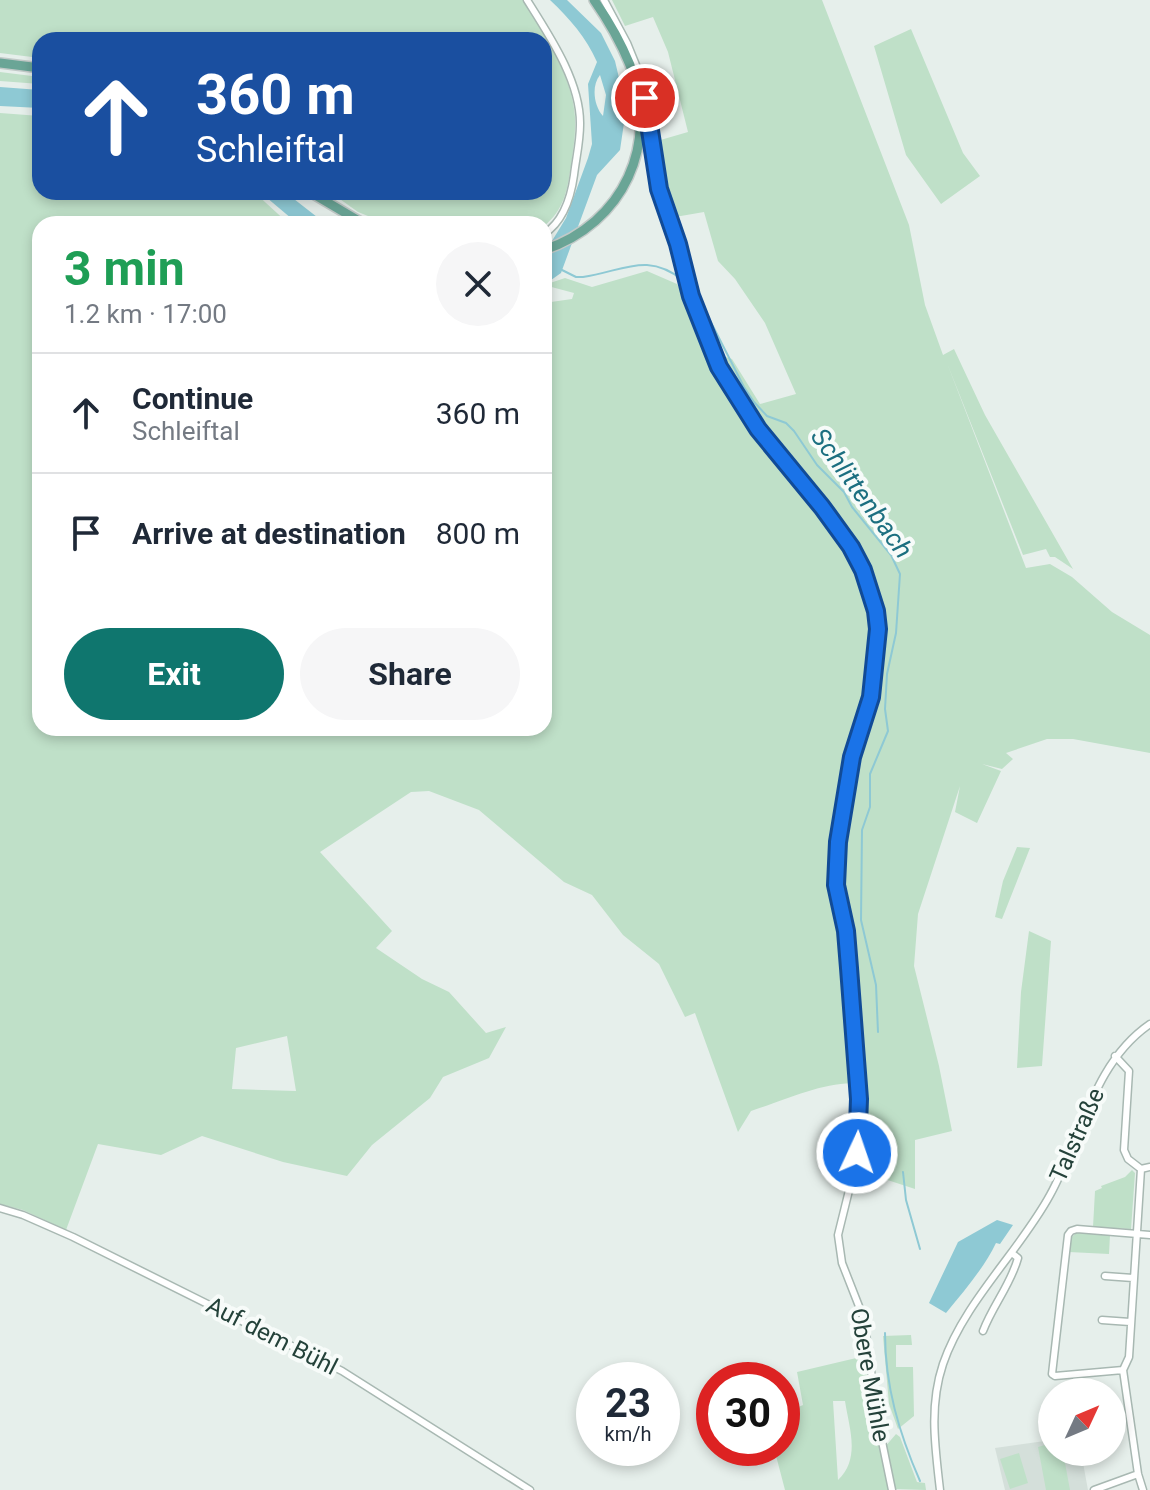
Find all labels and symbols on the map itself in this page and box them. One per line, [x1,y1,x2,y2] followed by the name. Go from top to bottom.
[611,64,679,132] pin
[805,422,919,564] water label: Schlittenbach
[1044,1084,1110,1186] street label: Talstraße
[815,1111,899,1195] position arrow
[202,1291,342,1381] street label: Auf dem Bühl
[844,1306,896,1444] street label: Obere Mühle
[696,1362,800,1466] speed limit sign: 30
[1038,1378,1126,1466] north arrow

